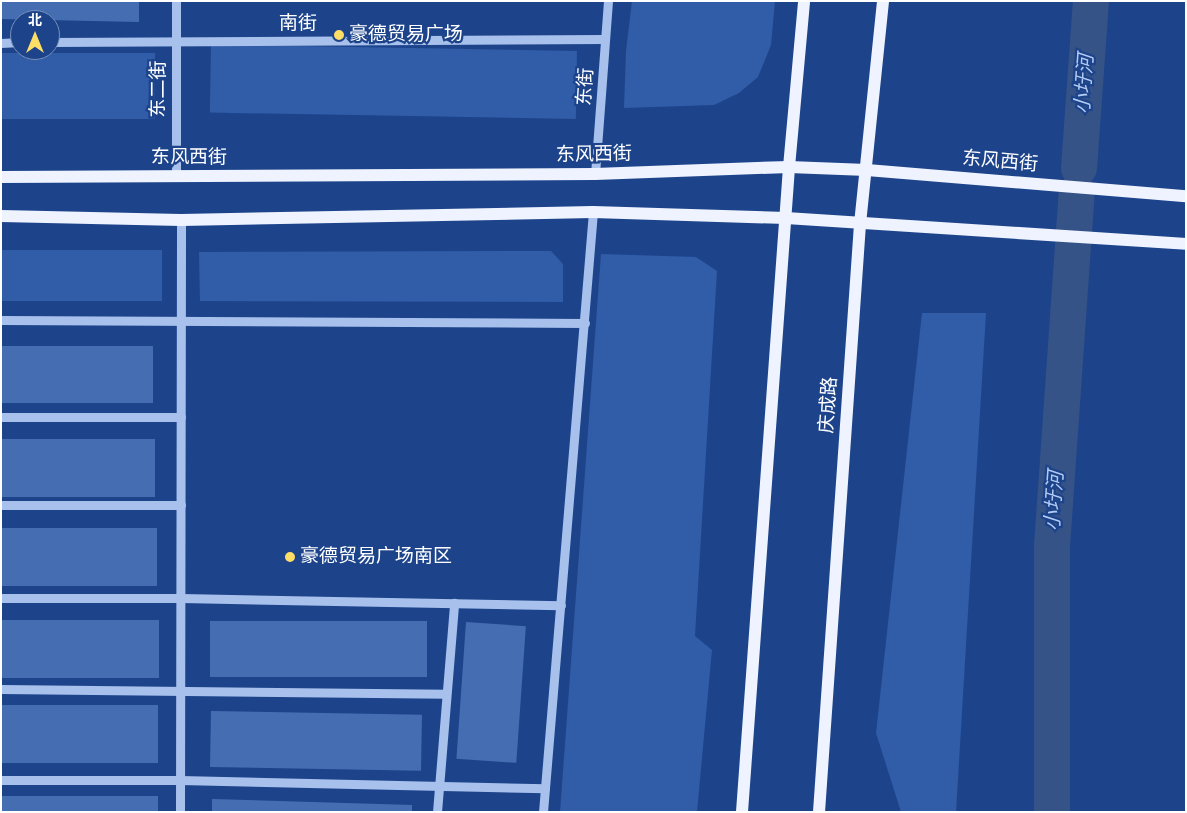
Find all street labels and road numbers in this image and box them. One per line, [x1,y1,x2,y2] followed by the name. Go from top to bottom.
[279,13,317,35] street label: 南街
[148,61,170,117] street label: 东二街
[573,67,599,107] street label: 东街
[556,143,632,167] street label: 东风西街
[151,147,227,169] street label: 东风西街
[961,147,1039,177] street label: 东风西街
[816,376,842,434] street label: 庆成路

